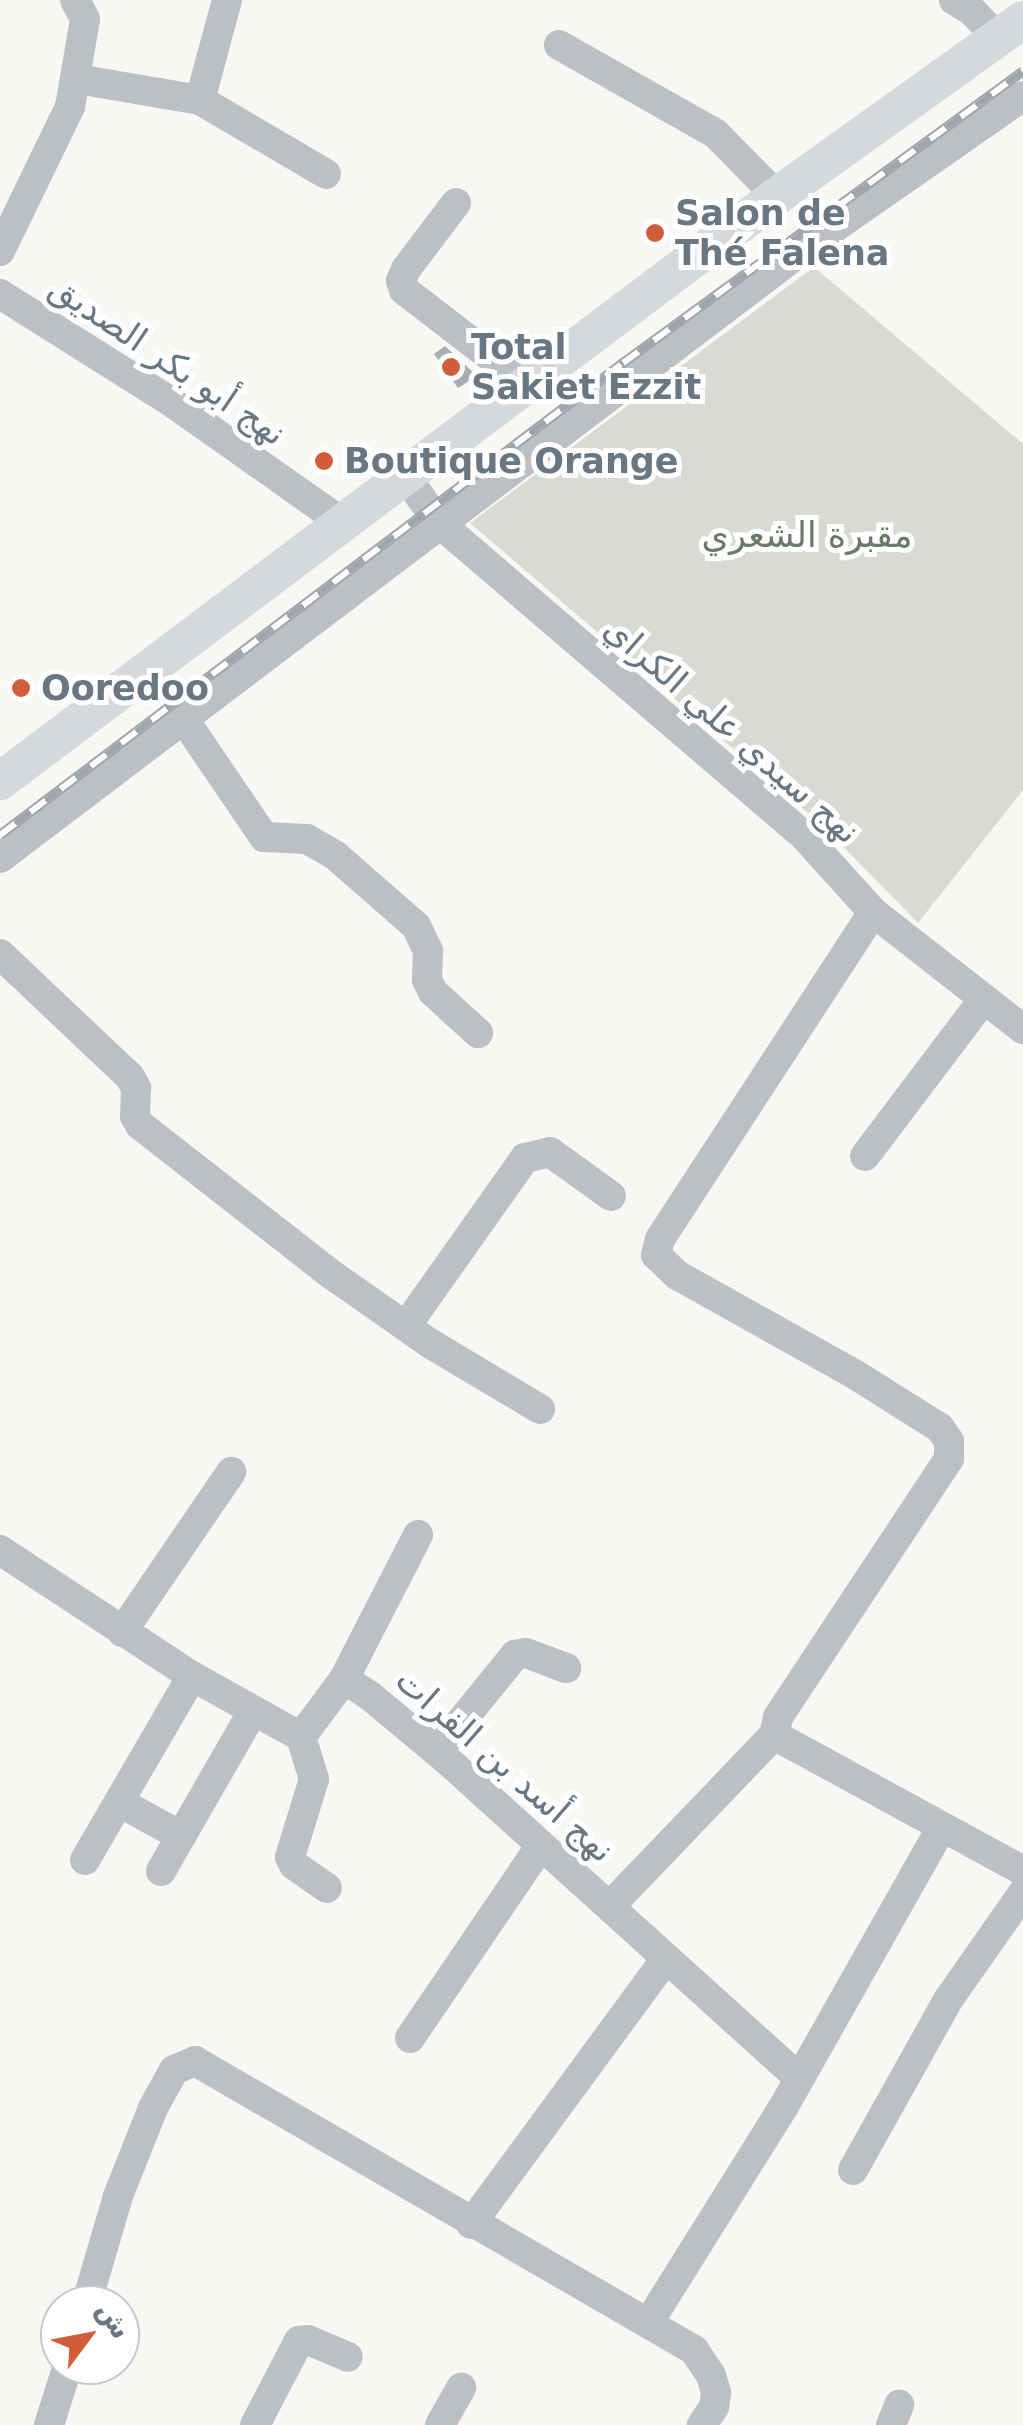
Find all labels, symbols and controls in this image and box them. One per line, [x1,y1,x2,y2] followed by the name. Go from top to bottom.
[675,192,889,274] place label: Salon de Thé Falena
[644,222,666,244] marker: Salon de Thé Falena
[42,265,294,455] street label: نهج أبو بكر الصديق
[471,326,701,408] place label: Total Sakiet Ezzit
[440,356,462,378] marker: Total Sakiet Ezzit
[344,440,679,482] place label: Boutique Orange
[313,450,335,472] marker: Boutique Orange
[702,514,912,556] park label: مقبرة الشعري
[595,607,869,853] street label: نهج سيدي علي الكراي
[41,667,209,709] place label: Ooredoo
[10,677,32,699] marker: Ooredoo
[387,1659,623,1871] street label: نهج أسد بن الفرات
[40,2285,140,2385] north arrow
[90,2295,138,2345] text: ش

